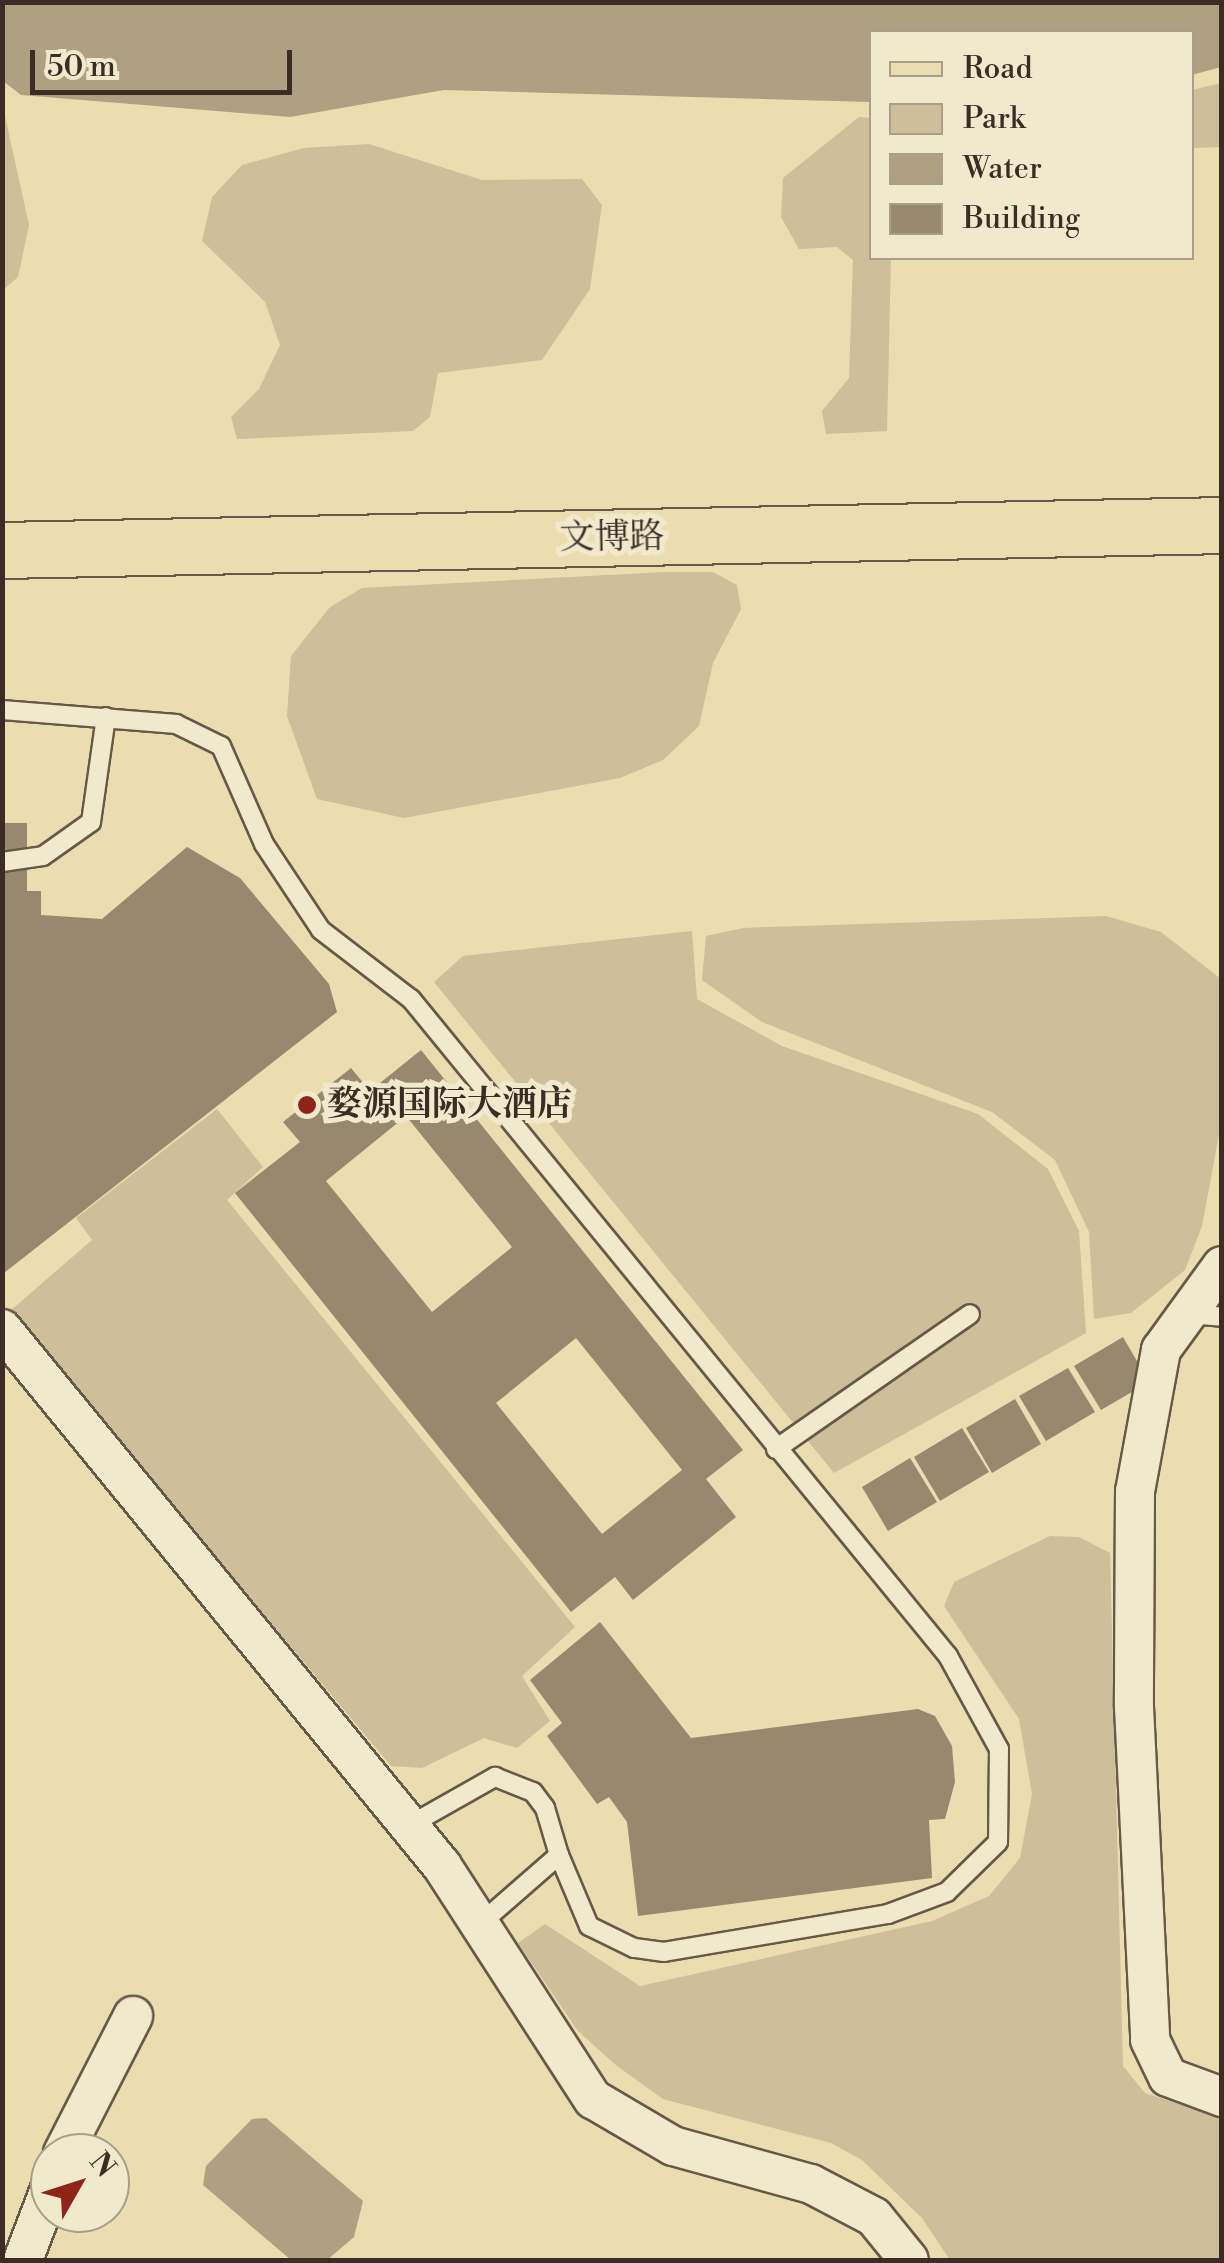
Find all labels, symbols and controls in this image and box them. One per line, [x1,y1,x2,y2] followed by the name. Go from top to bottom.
[35,30,298,92] scale bar
[869,30,1194,260] legend
[47,48,116,86] text: 50 m
[963,50,1033,88] text: Road
[963,100,1025,138] text: Park
[963,150,1042,188] text: Water
[963,200,1080,238] text: Building
[559,516,665,560] street label: 文博路
[327,1084,572,1126] place label: 婺源国际大酒店
[296,1094,318,1116] marker: 婺源国际大酒店
[30,2133,130,2233] north arrow
[82,2145,123,2185] text: N

